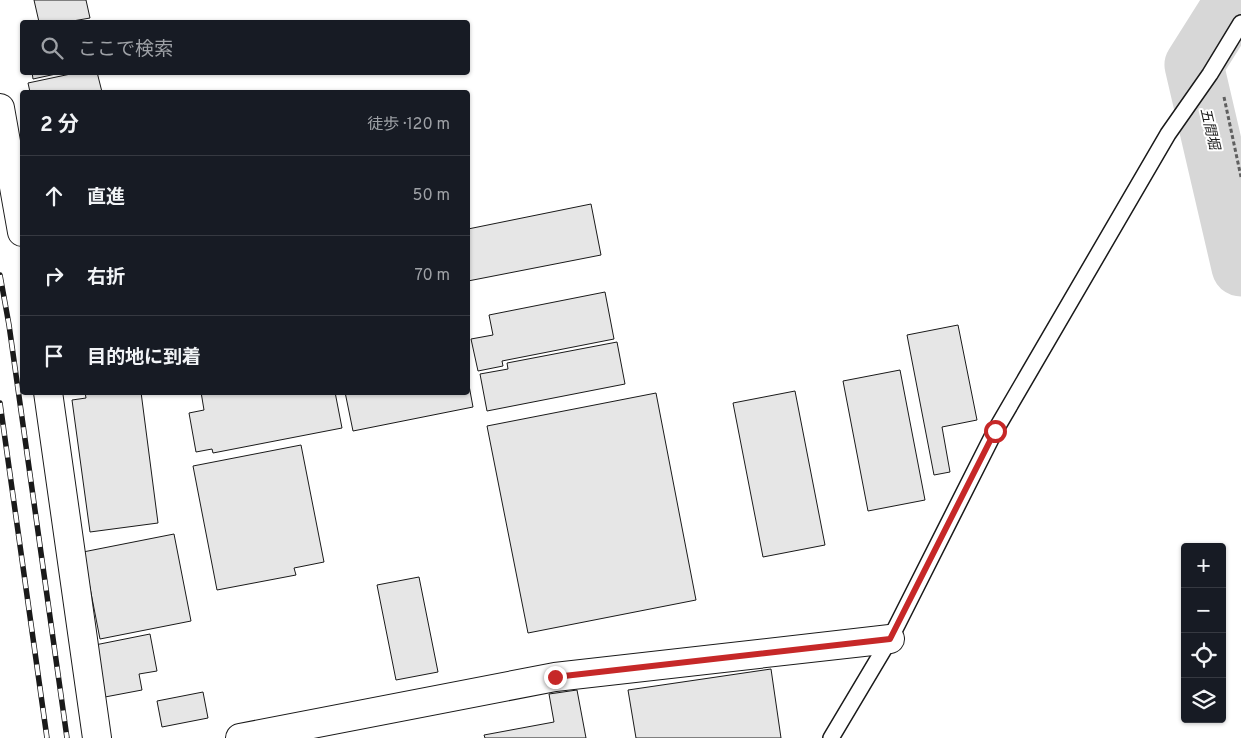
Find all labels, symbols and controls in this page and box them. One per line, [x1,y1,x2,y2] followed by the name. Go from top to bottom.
[20,20,470,75] search box
[38,34,66,62] icon: search
[78,38,173,62] text: ここで検索
[1196,107,1222,153] water label: 五間堀
[40,112,79,139] text: 2 分
[367,115,450,135] text: 徒歩 · 120 m
[40,182,68,210] icon: ahead
[87,186,125,210] text: 直進
[413,186,450,206] text: 50 m
[40,262,68,290] icon: right
[87,266,125,290] text: 右折
[415,266,450,286] text: 70 m
[40,342,68,370] icon: arrive
[87,346,201,370] text: 目的地に到着
[984,420,1007,443] route start
[1181,543,1226,723] map controls
[1181,543,1226,588] button: +
[1181,588,1226,633] button: −
[1181,633,1226,678] button: locate
[544,666,567,689] route end
[1181,678,1226,723] button: layers

